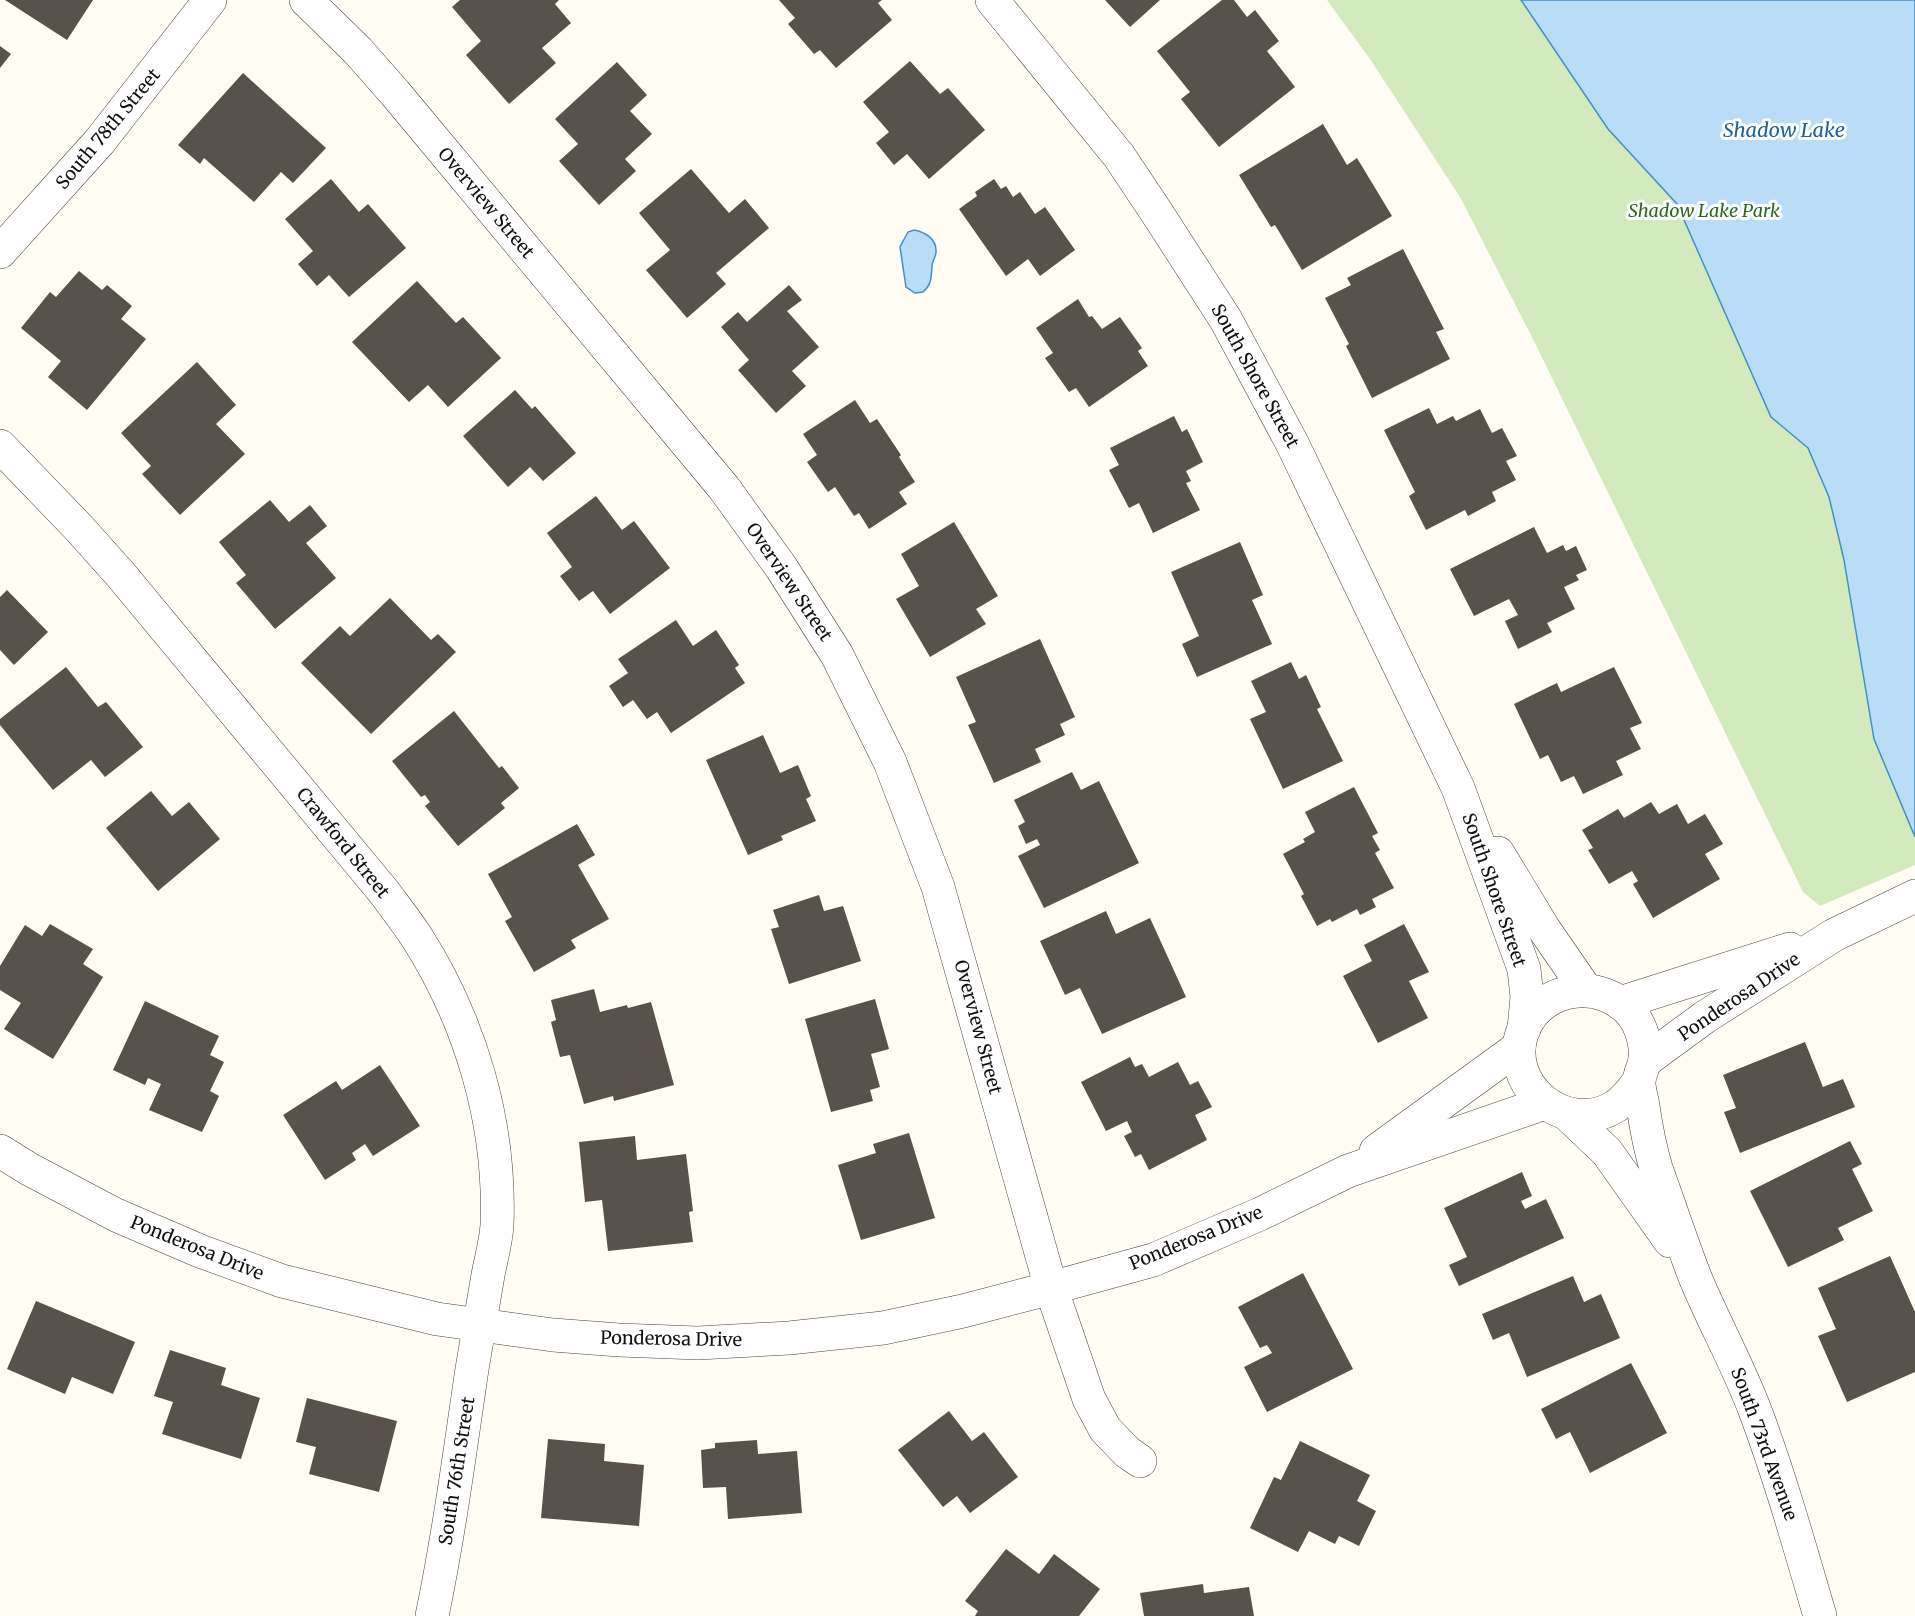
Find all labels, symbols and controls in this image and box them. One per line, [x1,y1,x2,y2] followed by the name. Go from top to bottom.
[50,64,165,194] street label: South 78th Street
[1723,117,1845,142] water label: Shadow Lake
[433,142,540,263] street label: Overview Street
[1628,199,1780,222] park label: Shadow Lake Park
[1206,300,1305,452] street label: South Shore Street
[741,518,838,645] street label: Overview Street
[292,783,395,903] street label: Crawford Street
[1457,810,1532,970] street label: South Shore Street
[1673,947,1804,1046] street label: Ponderosa Drive
[950,957,1007,1096] street label: Overview Street
[1126,1200,1266,1275] street label: Ponderosa Drive
[127,1210,267,1285] street label: Ponderosa Drive
[600,1326,742,1351] street label: Ponderosa Drive
[1726,1364,1803,1524] street label: South 73rd Avenue
[433,1395,480,1547] street label: South 76th Street

